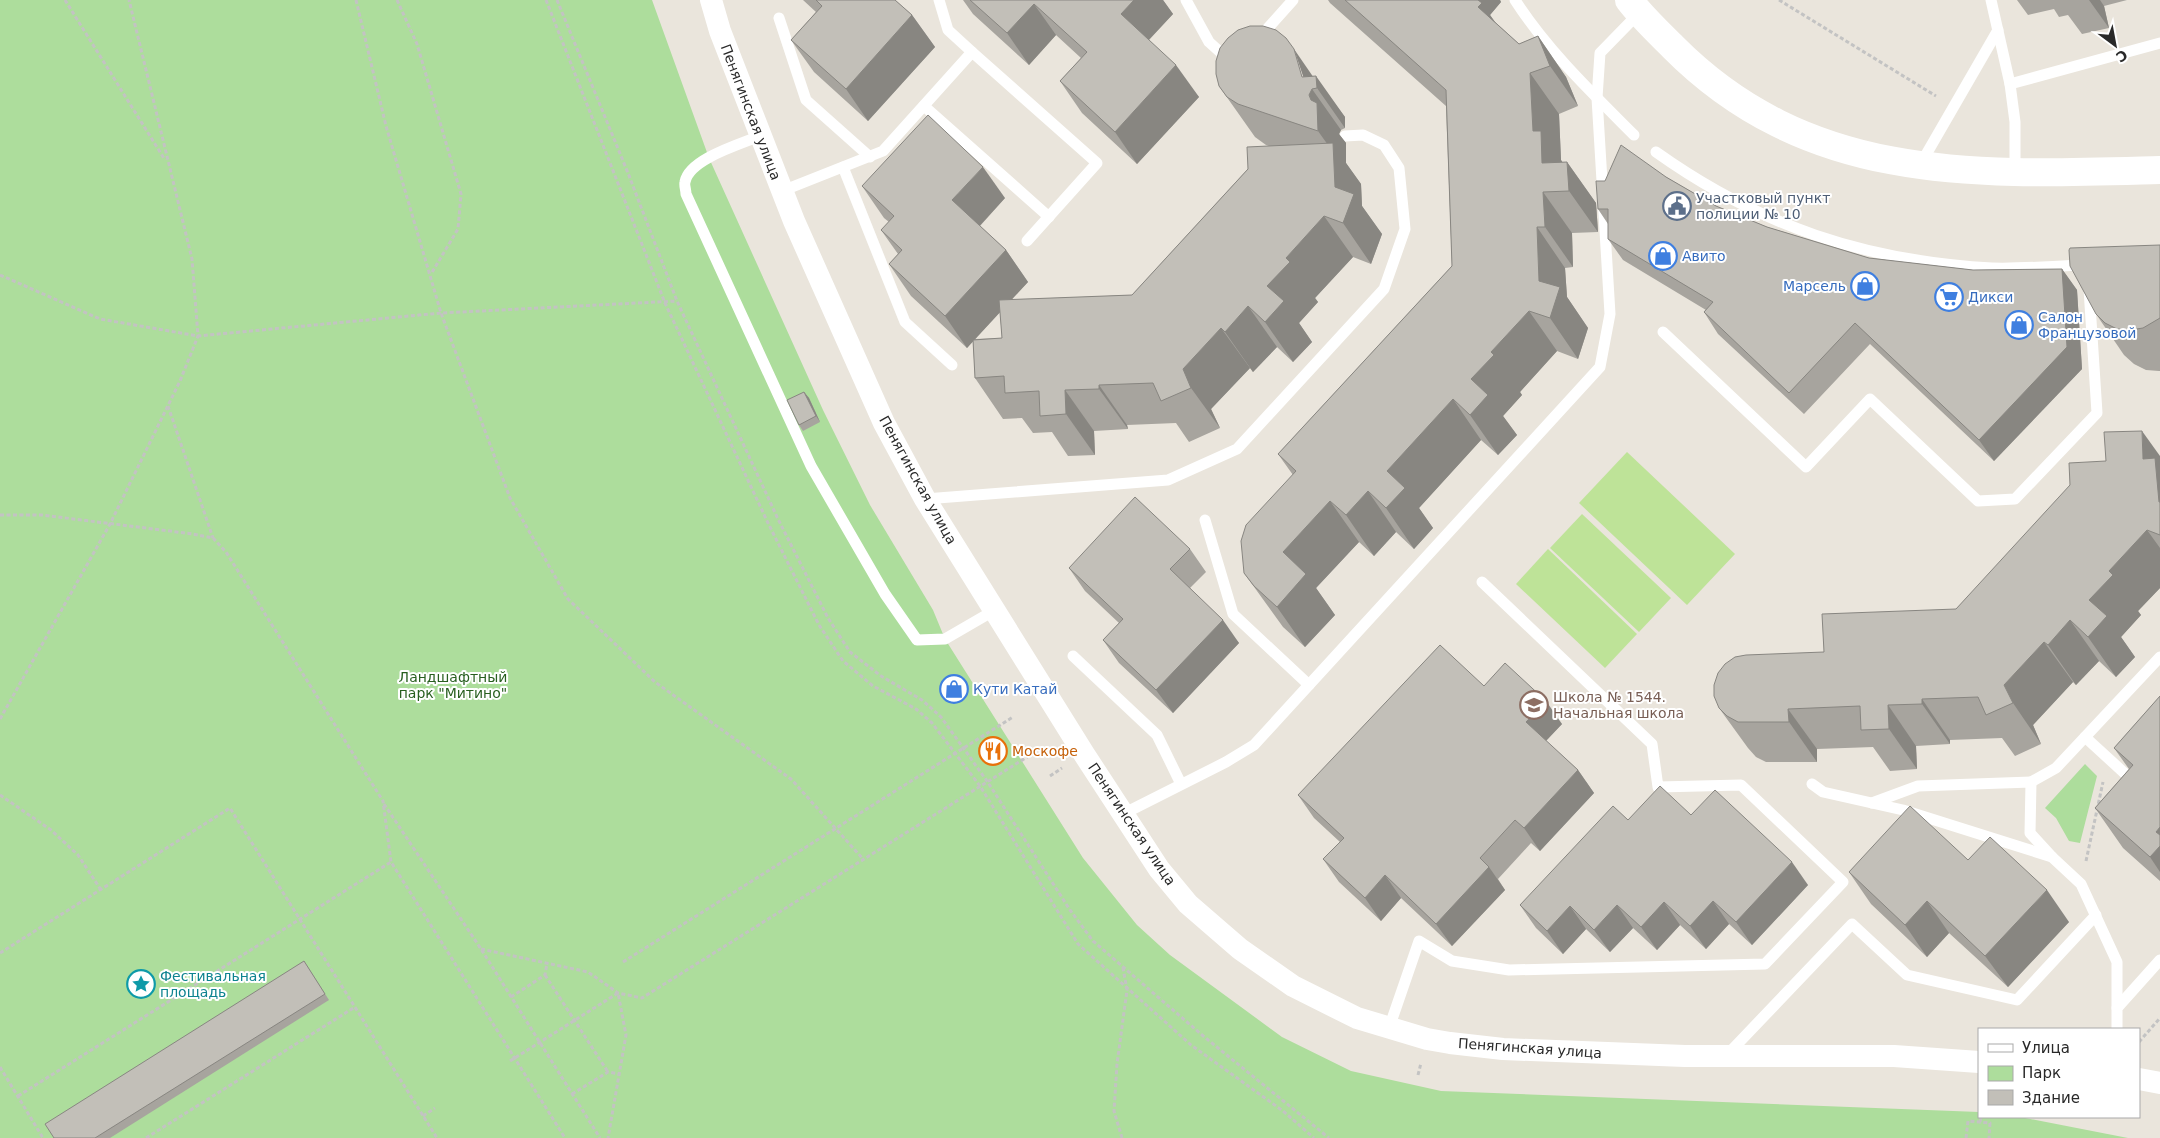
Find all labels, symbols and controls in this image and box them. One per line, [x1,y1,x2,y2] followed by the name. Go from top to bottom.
[2090,20,2140,70] north arrow
[718,42,784,182] street label: Пенягинская улица
[2113,47,2130,66] text: С
[1696,190,1830,222] place label: Участковый пункт полиции № 10
[1662,191,1692,221] public building icon: Участковый пункт полиции № 10
[1648,241,1678,271] shop icon: Авито
[1682,248,1726,264] place label: Авито
[1850,271,1880,301] shop icon: Марсель
[1783,278,1846,294] place label: Марсель
[1934,282,1964,312] supermarket icon: Дикси
[1968,289,2013,305] place label: Дикси
[2038,309,2136,341] place label: Салон Французовой
[2004,310,2034,340] shop icon: Салон Французовой
[876,413,960,547] street label: Пенягинская улица
[399,669,507,701] park label: Ландшафтный парк "Митино"
[939,674,969,704] shop icon: Кути Катай
[973,681,1057,697] place label: Кути Катай
[1553,689,1684,721] place label: Школа № 1544. Начальная школа
[1519,690,1549,720] school or university icon: Школа № 1544. Начальная школа
[978,736,1008,766] restaurant icon: Москофе
[1012,743,1078,759] place label: Москофе
[1085,760,1179,888] street label: Пенягинская улица
[160,968,266,1000] place label: Фестивальная площадь
[126,969,156,999] place icon: Фестивальная площадь
[1978,1028,2140,1118] legend
[1457,1035,1603,1061] street label: Пенягинская улица
[2022,1039,2070,1057] text: Улица
[2022,1064,2061,1082] text: Парк
[2022,1089,2080,1107] text: Здание

